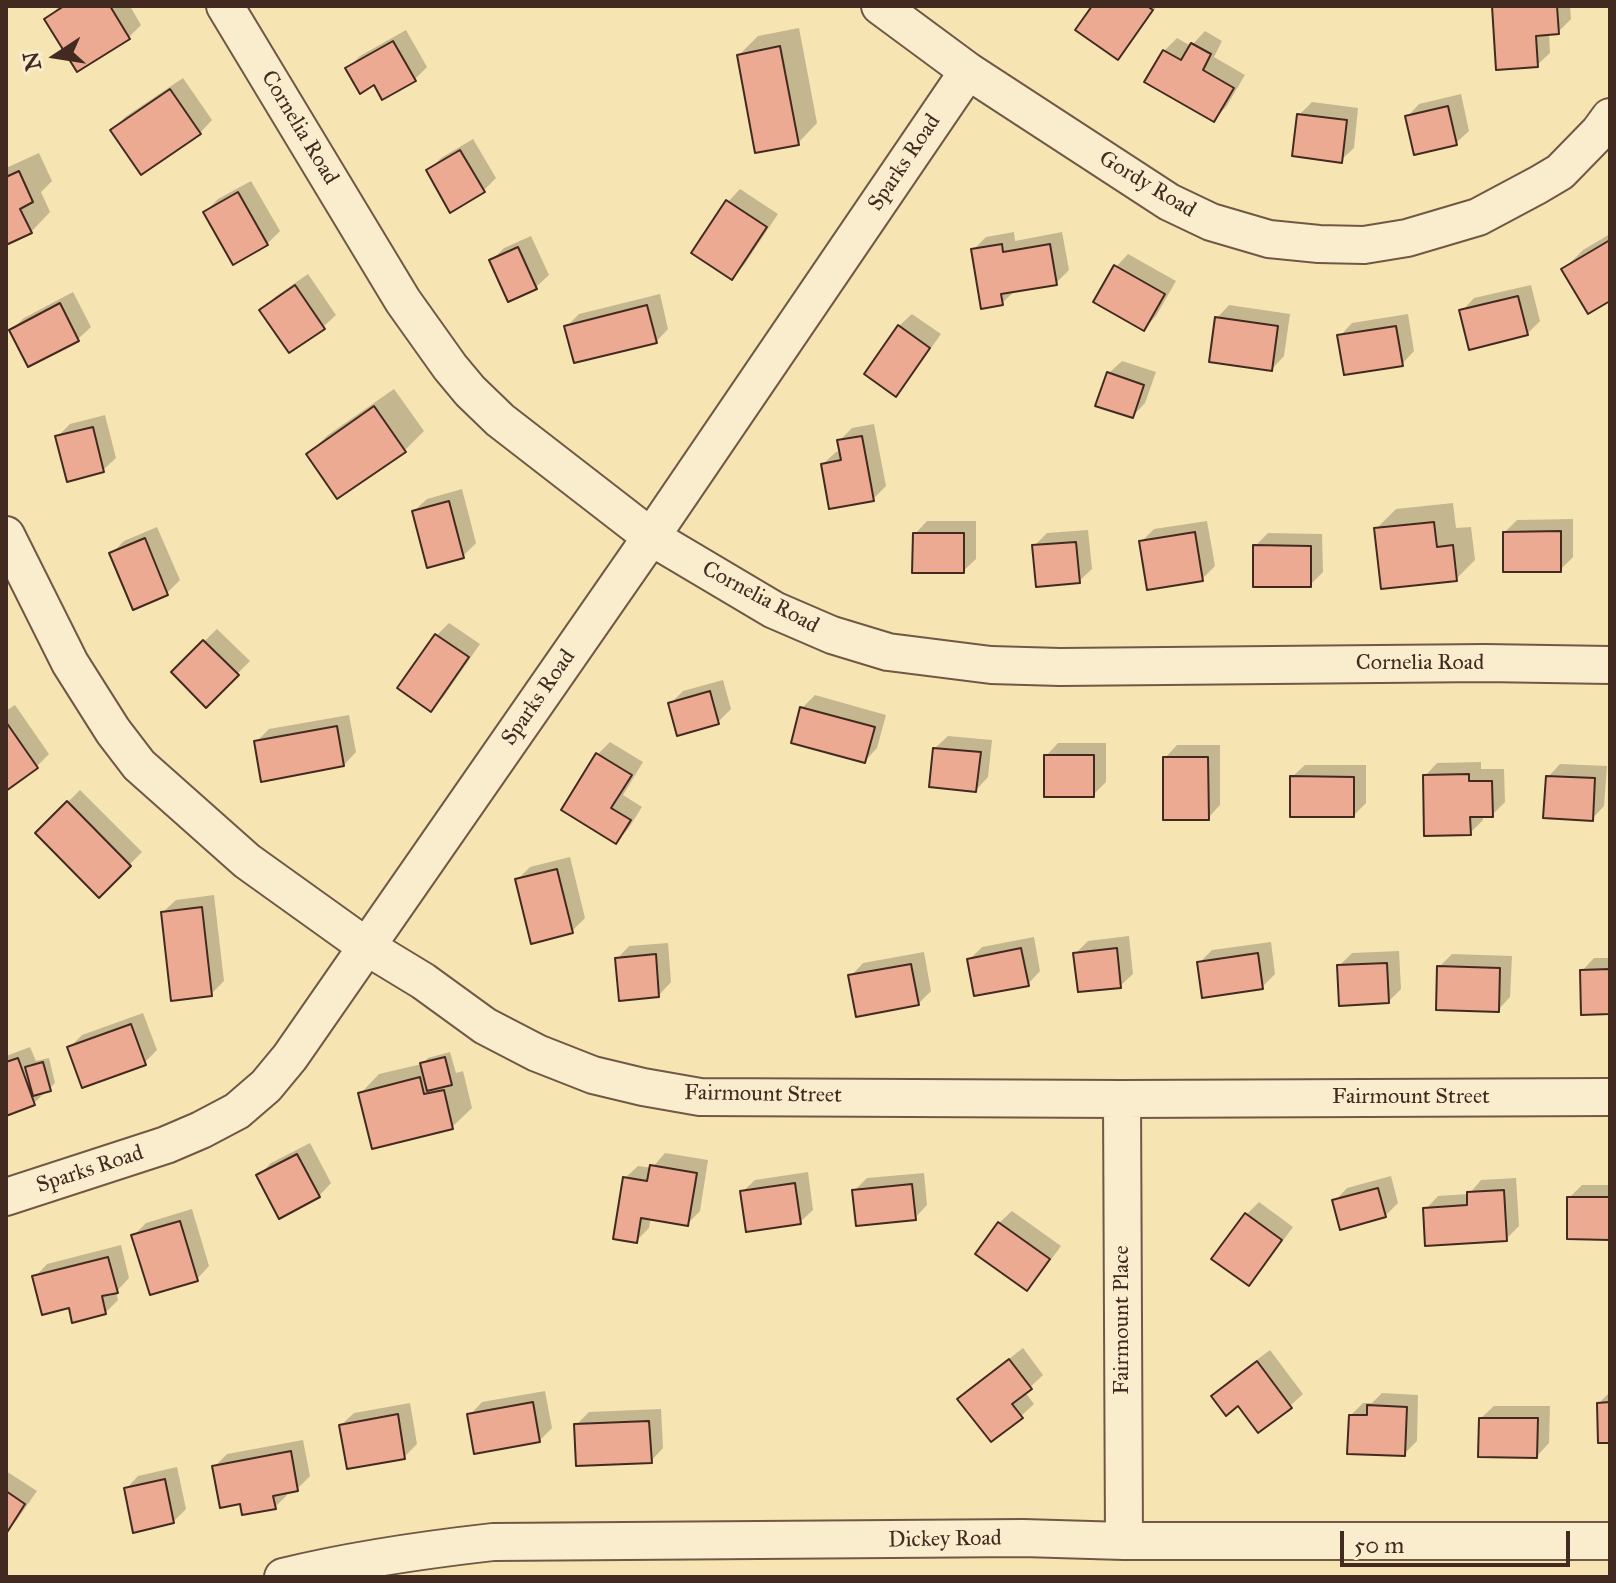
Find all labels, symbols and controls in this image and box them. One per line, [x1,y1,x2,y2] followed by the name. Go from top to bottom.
[16,16,96,96] north arrow
[17,49,47,73] text: N
[255,66,343,190] street label: Cornelia Road
[863,110,947,216] street label: Sparks Road
[1094,146,1200,224] street label: Gordy Road
[697,556,823,640] street label: Cornelia Road
[496,645,582,751] street label: Sparks Road
[1356,651,1484,677] street label: Cornelia Road
[684,1080,842,1110] street label: Fairmount Street
[1332,1085,1490,1111] street label: Fairmount Street
[33,1140,147,1200] street label: Sparks Road
[1110,1245,1136,1395] street label: Fairmount Place
[1344,1515,1574,1565] scale bar
[888,1526,1002,1554] street label: Dickey Road
[1354,1530,1404,1560] text: 50 m

